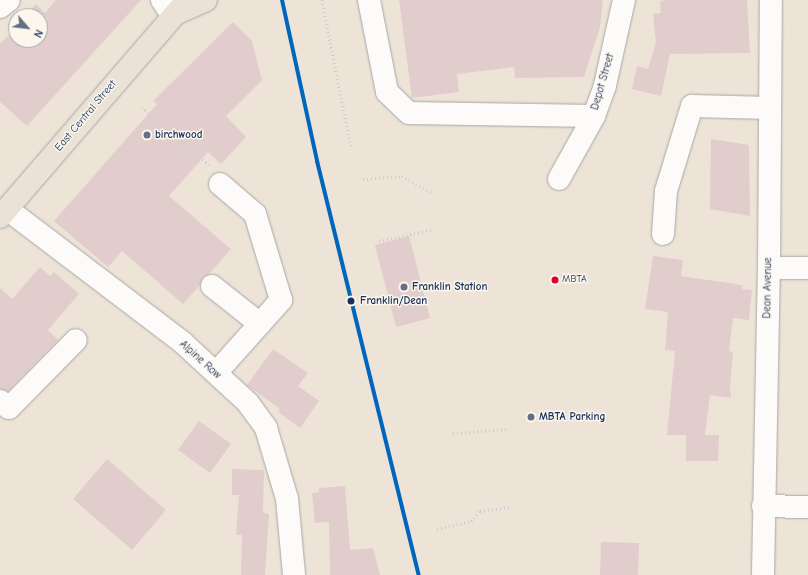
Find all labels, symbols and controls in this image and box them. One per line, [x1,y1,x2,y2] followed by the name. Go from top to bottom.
[8,8,48,48] north arrow
[31,27,46,40] text: N
[589,52,617,112] street label: Depot Street
[52,78,120,154] street label: East Central Street
[155,128,202,142] place label: birchwood
[142,130,152,140] marker: birchwood
[761,257,775,319] street label: Dean Avenue
[562,274,587,286] place label: MBTA
[550,275,560,285] marker: MBTA
[412,280,487,294] place label: Franklin Station
[399,282,409,292] marker: Franklin Station
[360,294,427,308] place label: Franklin/Dean
[345,295,357,307] marker: Franklin/Dean
[177,338,223,382] street label: Alpine Row
[539,410,606,424] place label: MBTA Parking
[526,412,536,422] marker: MBTA Parking

